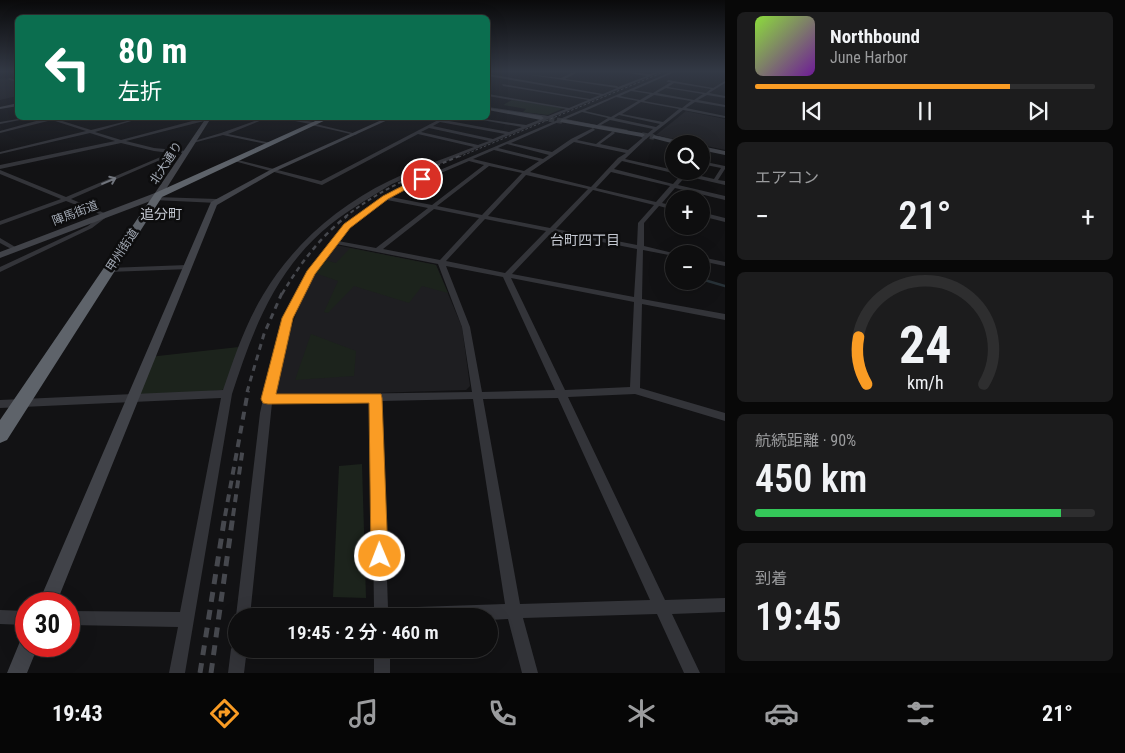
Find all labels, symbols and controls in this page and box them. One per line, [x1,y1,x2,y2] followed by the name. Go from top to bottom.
[830,25,920,48] text: Northbound
[118,31,187,72] text: 80 m
[35,35,100,100] icon: left
[830,48,908,67] text: June Harbor
[118,79,162,104] text: 左折
[798,97,826,125] icon: previous
[911,97,939,125] icon: pause
[1024,97,1052,125] icon: next
[665,135,710,290] map controls
[665,135,710,180] button: search
[147,139,185,187] street label: 北大通り
[401,158,443,200] pin
[408,165,436,193] icon: arrive
[755,168,819,187] text: エアコン
[101,176,116,185] one-way arrow
[665,190,710,235] button: +
[899,194,951,238] text: 21°
[50,198,100,228] street label: 陣馬街道
[755,200,769,233] text: −
[1081,200,1095,233] text: +
[140,206,182,222] district label: 追分町
[103,226,141,274] street label: 甲州街道
[550,232,620,248] district label: 台町四丁目
[665,245,710,290] button: −
[899,315,951,376] text: 24
[907,372,943,393] text: km/h
[755,431,856,450] text: 航続距離 · 90%
[755,457,867,501] text: 450 km
[353,529,405,581] position arrow
[755,569,787,588] text: 到着
[15,592,80,657] speed limit sign: 30
[755,595,841,639] text: 19:45
[287,621,439,644] text: 19:45 · 2 分 · 460 m
[207,696,242,731] icon: directions
[346,696,381,731] icon: music
[485,696,520,731] icon: phone
[624,696,659,731] icon: climate
[764,696,799,731] icon: car
[903,696,938,731] icon: filters
[52,701,103,726] text: 19:43
[1042,701,1073,726] text: 21°

